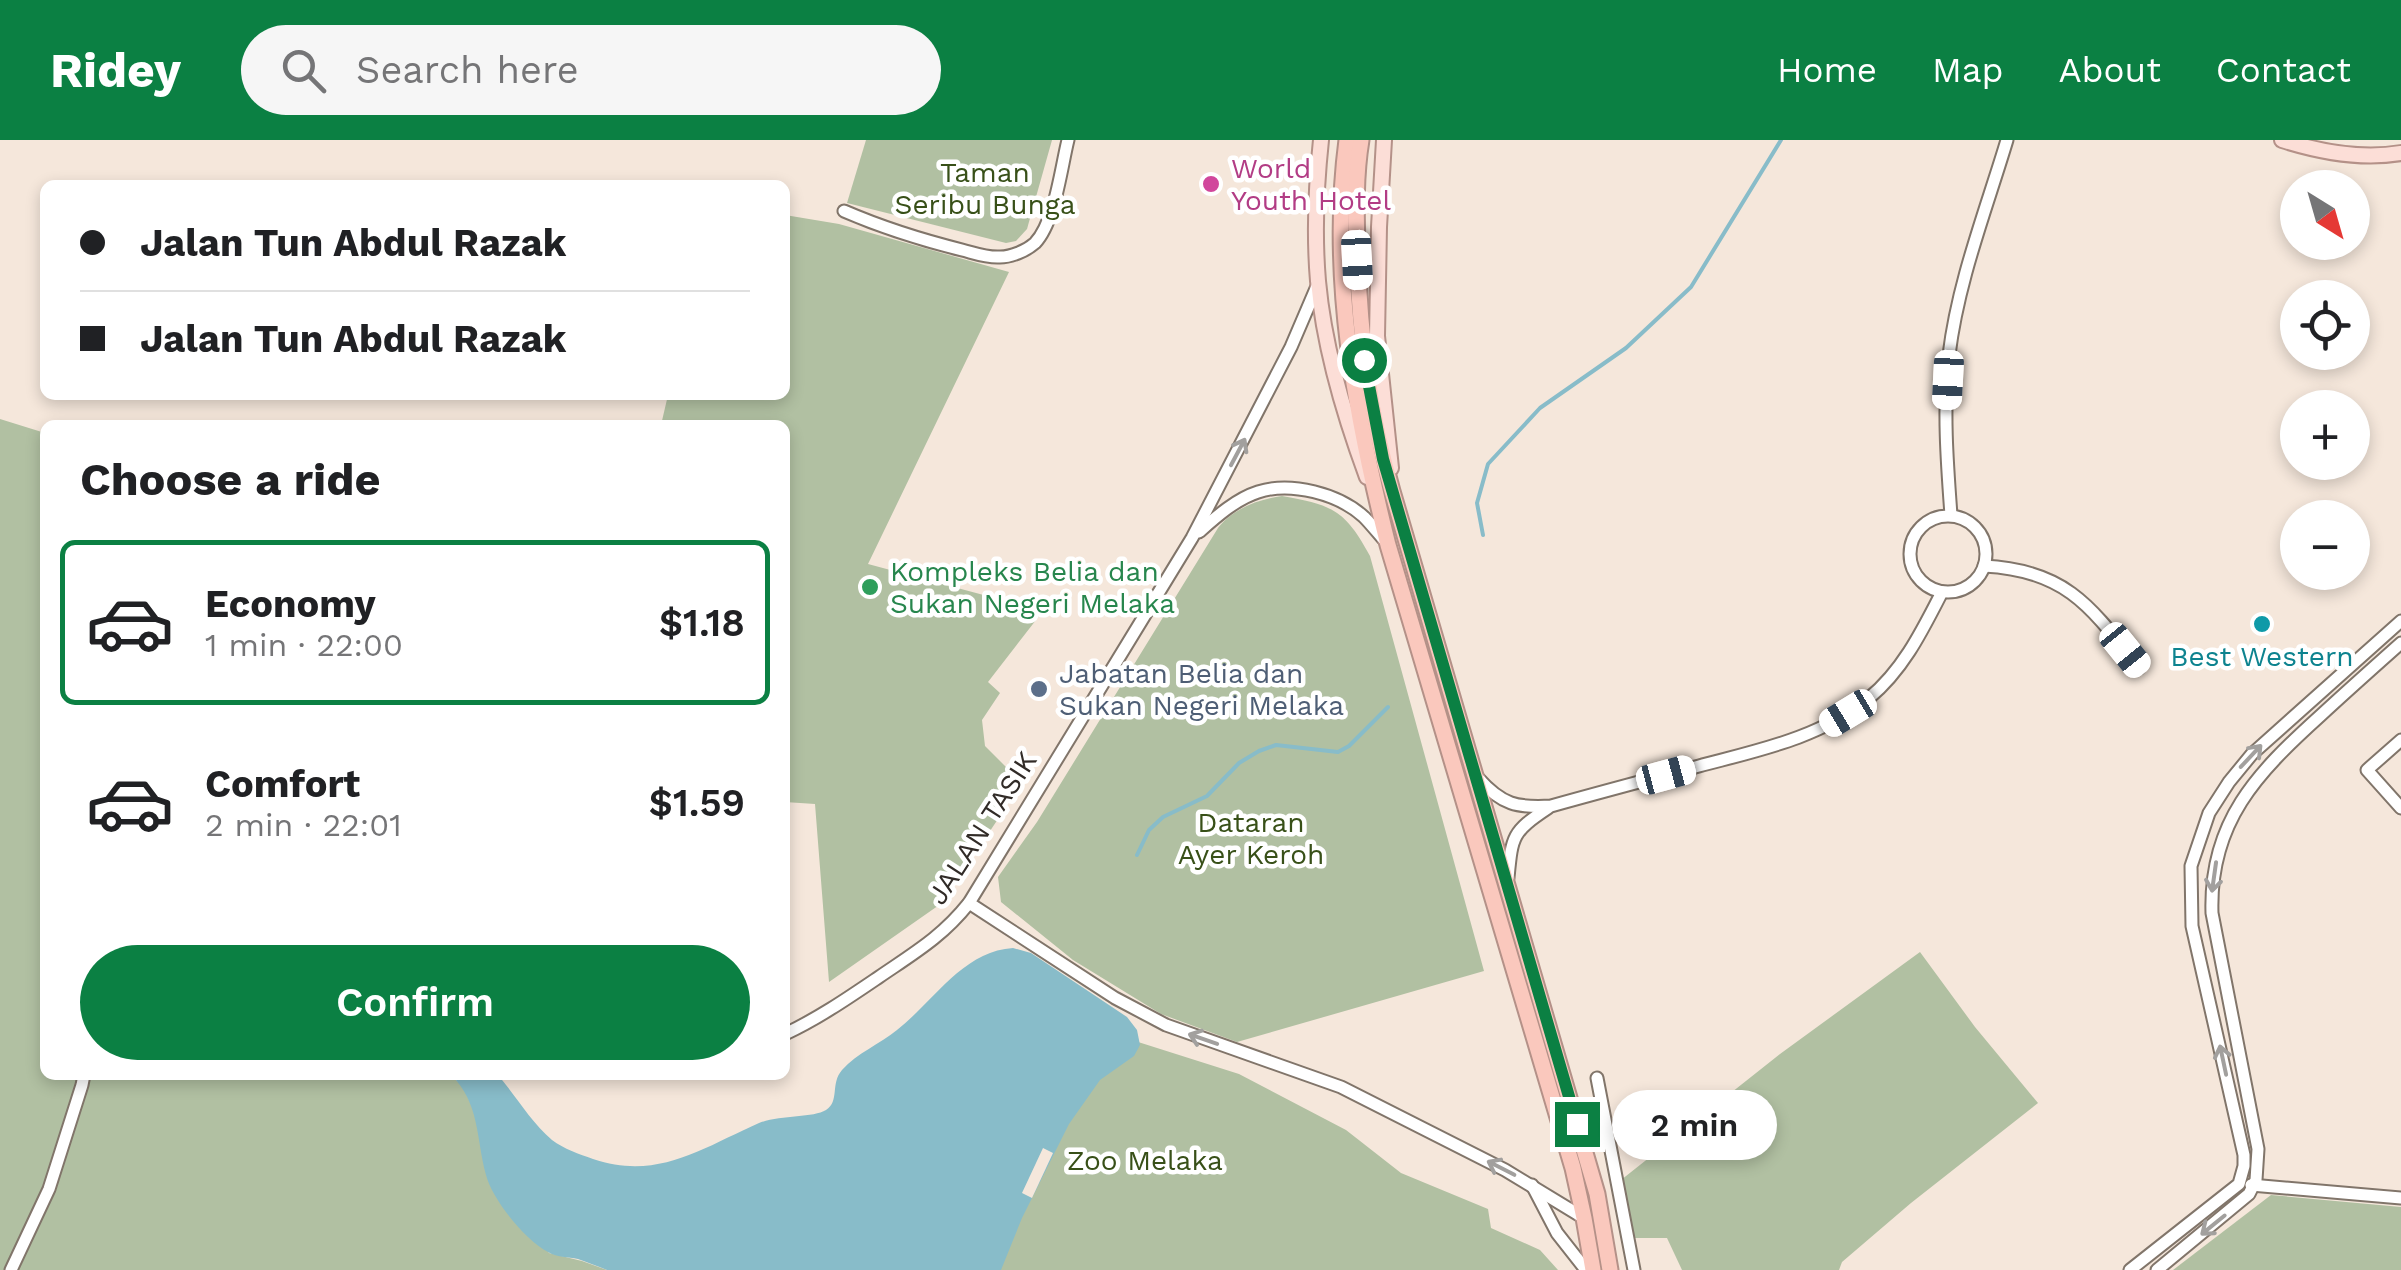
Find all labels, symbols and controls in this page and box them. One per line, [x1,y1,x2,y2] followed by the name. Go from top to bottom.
[241,25,941,115] search box
[50,42,181,99] text: Ridey
[276,43,331,98] icon: search
[356,48,579,92] text: Search here
[1777,49,1877,91] text: Home
[1932,49,2004,91] text: Map
[2059,49,2161,91] text: About
[2216,49,2351,91] text: Contact
[1231,152,1391,217] place label: World Youth Hotel
[895,156,1076,221] park label: Taman Seribu Bunga
[2280,170,2370,260] north arrow
[2280,170,2370,590] map controls
[1200,173,1222,195] marker: World Youth Hotel
[140,221,566,265] text: Jalan Tun Abdul Razak
[1340,229,1374,291] car
[2280,280,2370,370] button: locate
[140,317,566,361] text: Jalan Tun Abdul Razak
[1342,338,1387,383] route start
[1931,349,1965,411] car
[2280,390,2370,480] button: +
[1229,438,1248,467] one-way arrow
[80,453,380,506] text: Choose a ride
[2280,500,2370,590] button: −
[890,555,1175,620] place label: Kompleks Belia dan Sukan Negeri Melaka
[859,576,881,598] marker: Kompleks Belia dan Sukan Negeri Melaka
[85,578,175,668] icon: car
[205,582,376,626] text: Economy
[659,601,745,645] text: $1.18
[2251,613,2273,635] marker: Best Western
[2094,617,2156,683] car
[205,626,403,664] text: 1 min · 22:00
[2170,640,2354,673] place label: Best Western
[1059,657,1344,722] place label: Jabatan Belia dan Sukan Negeri Melaka
[1028,678,1050,700] marker: Jabatan Belia dan Sukan Negeri Melaka
[1815,685,1881,741] car
[2240,744,2263,769] one-way arrow
[920,745,1044,911] street label: JALAN TASIK
[1633,753,1699,797] car
[85,758,175,848] icon: car
[205,762,360,806] text: Comfort
[649,781,745,825] text: $1.59
[205,806,402,844] text: 2 min · 22:01
[1178,806,1324,871] park label: Dataran Ayer Keroh
[2204,860,2222,893] one-way arrow
[80,945,750,1060] button: Confirm
[1189,1029,1220,1047] one-way arrow
[2213,1045,2232,1077] one-way arrow
[1612,1089,1777,1159] callout: 2 min
[1555,1102,1600,1147] route end
[1651,1106,1738,1144] text: 2 min
[1067,1144,1223,1177] park label: Zoo Melaka
[1486,1158,1516,1177] one-way arrow
[2200,1214,2226,1236] one-way arrow

